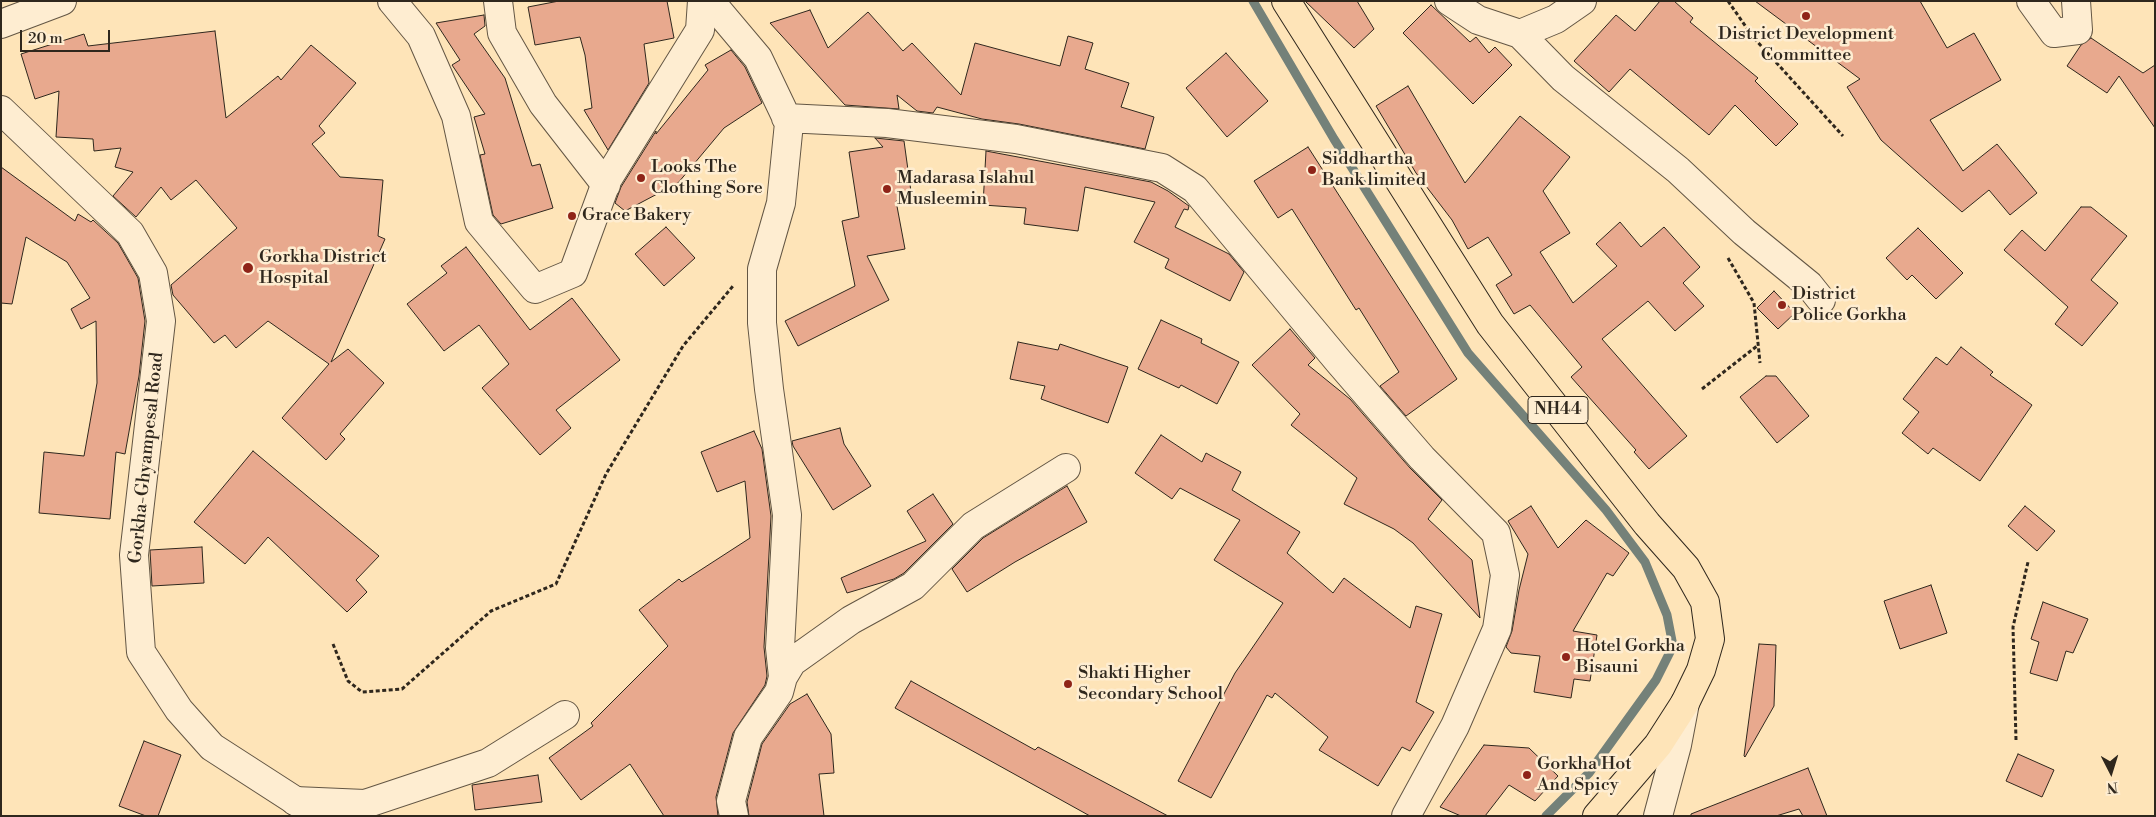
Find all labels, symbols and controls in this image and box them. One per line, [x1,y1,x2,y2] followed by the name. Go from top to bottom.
[1800,10,1812,22] marker: District Development Committee
[22,20,112,52] scale bar
[1718,24,1894,66] place label: District Development Committee
[28,29,63,48] text: 20 m
[1322,149,1426,192] place label: Siddhartha Bank limited
[651,157,763,200] place label: Looks The Clothing Sore
[1306,164,1318,176] marker: Siddhartha Bank limited
[897,168,1034,210] place label: Madarasa Islahul Musleemin
[635,172,647,184] marker: Looks The Clothing Sore
[881,183,893,195] marker: Madarasa Islahul Musleemin
[582,205,691,227] place label: Grace Bakery
[566,210,578,222] marker: Grace Bakery
[259,247,387,290] place label: Gorkha District Hospital
[241,261,255,275] marker: Gorkha District Hospital
[1792,284,1907,326] place label: District Police Gorkha
[1776,299,1788,311] marker: District Police Gorkha
[125,351,169,565] street label: Gorkha-Ghyampesal Road
[1528,396,1588,424] road number: NH44
[1576,636,1685,679] place label: Hotel Gorkha Bisauni
[1560,651,1572,663] marker: Hotel Gorkha Bisauni
[1078,663,1223,706] place label: Shakti Higher Secondary School
[1062,678,1074,690] marker: Shakti Higher Secondary School
[2086,747,2136,797] north arrow
[1537,754,1632,796] place label: Gorkha Hot And Spicy
[1521,769,1533,781] marker: Gorkha Hot And Spicy
[2106,777,2119,796] text: N

